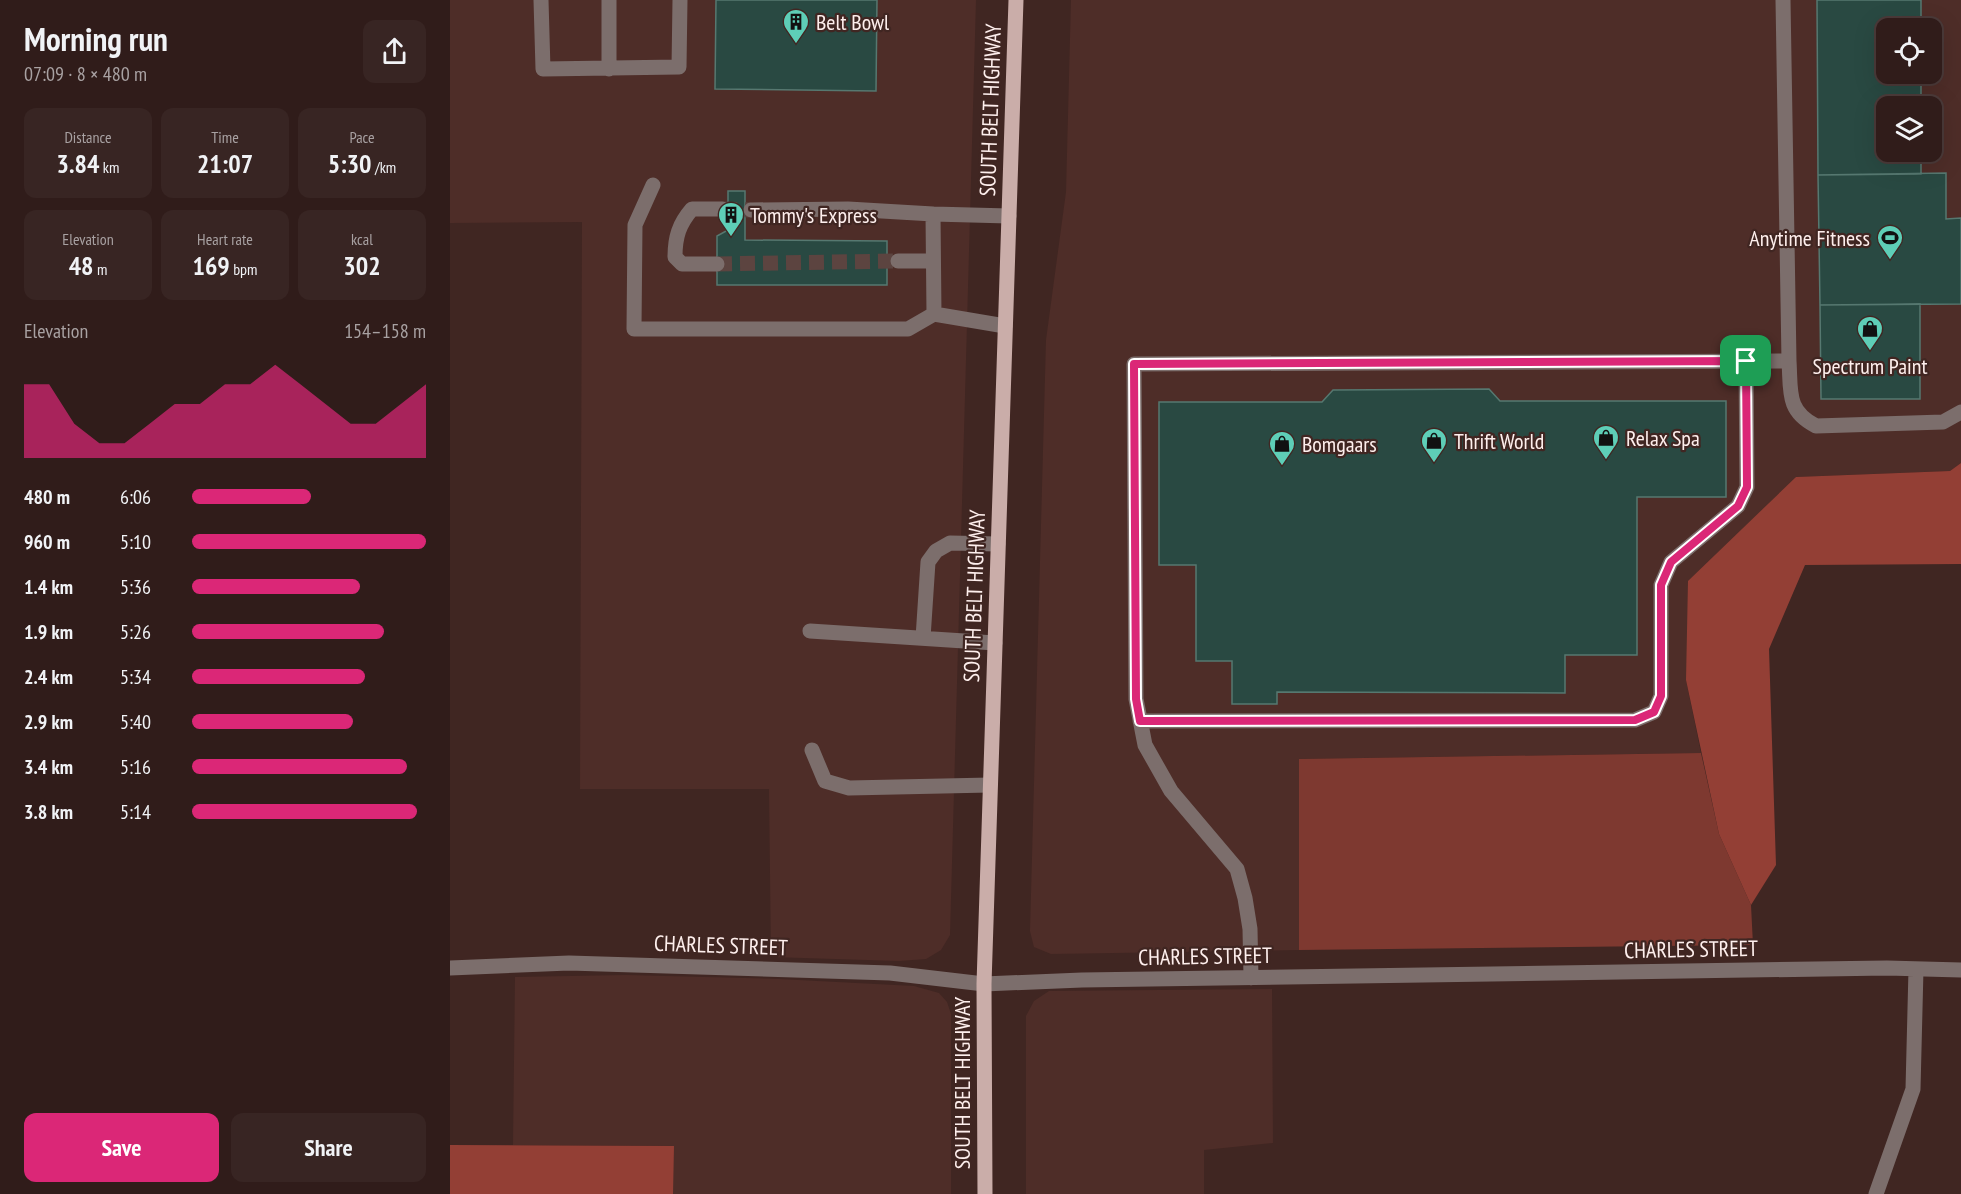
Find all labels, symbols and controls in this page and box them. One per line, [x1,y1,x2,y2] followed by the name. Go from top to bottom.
[781,7,811,45] building icon: Belt Bowl
[816,8,890,36] place label: Belt Bowl
[24,17,168,60] text: Morning run
[1876,18,1942,162] map controls
[1876,18,1942,84] button: locate
[363,20,426,83] button: share
[973,23,1007,197] street label: SOUTH BELT HIGHWAY
[24,61,147,87] text: 07:09 · 8 × 480 m
[1876,96,1942,162] button: layers
[64,127,112,147] text: Distance
[211,127,239,147] text: Time
[349,127,375,147] text: Pace
[57,147,99,180] text: 3.84
[197,147,253,180] text: 21:07
[328,147,372,180] text: 5:30
[99,157,119,177] text: km
[372,157,396,177] text: /km
[716,200,746,238] building icon: Tommy's Express
[750,201,877,229] place label: Tommy's Express
[1875,223,1905,261] sports icon: Anytime Fitness
[1749,224,1870,252] place label: Anytime Fitness
[62,229,114,249] text: Elevation
[197,229,253,249] text: Heart rate
[351,229,373,249] text: kcal
[69,249,94,282] text: 48
[192,249,230,282] text: 169
[343,249,381,282] text: 302
[94,259,107,279] text: m
[230,259,258,279] text: bpm
[1855,314,1885,352] shop icon: Spectrum Paint
[24,318,88,344] text: Elevation
[344,318,426,344] text: 154–158 m
[1720,335,1771,386] pin
[1729,344,1762,377] icon: arrive
[1813,352,1927,380] place label: Spectrum Paint
[1591,423,1621,461] shop icon: Relax Spa
[1626,424,1700,452] place label: Relax Spa
[1419,426,1449,464] shop icon: Thrift World
[1454,427,1544,455] place label: Thrift World
[1267,429,1297,467] shop icon: Bomgaars
[1302,430,1377,458] place label: Bomgaars
[24,484,70,510] text: 480 m
[120,484,151,510] text: 6:06
[957,509,991,683] street label: SOUTH BELT HIGHWAY
[24,529,70,555] text: 960 m
[120,529,151,555] text: 5:10
[24,574,73,600] text: 1.4 km
[120,574,151,600] text: 5:36
[24,619,73,645] text: 1.9 km
[120,619,151,645] text: 5:26
[24,664,73,690] text: 2.4 km
[120,664,151,690] text: 5:34
[24,709,73,735] text: 2.9 km
[120,709,151,735] text: 5:40
[24,754,73,780] text: 3.4 km
[120,754,151,780] text: 5:16
[24,799,73,825] text: 3.8 km
[120,799,151,825] text: 5:14
[654,929,789,961] street label: CHARLES STREET
[1624,934,1758,964] street label: CHARLES STREET
[1138,941,1272,971] street label: CHARLES STREET
[948,997,976,1169] street label: SOUTH BELT HIGHWAY
[24,1113,219,1182] button: Save
[231,1113,426,1182] button: Share

